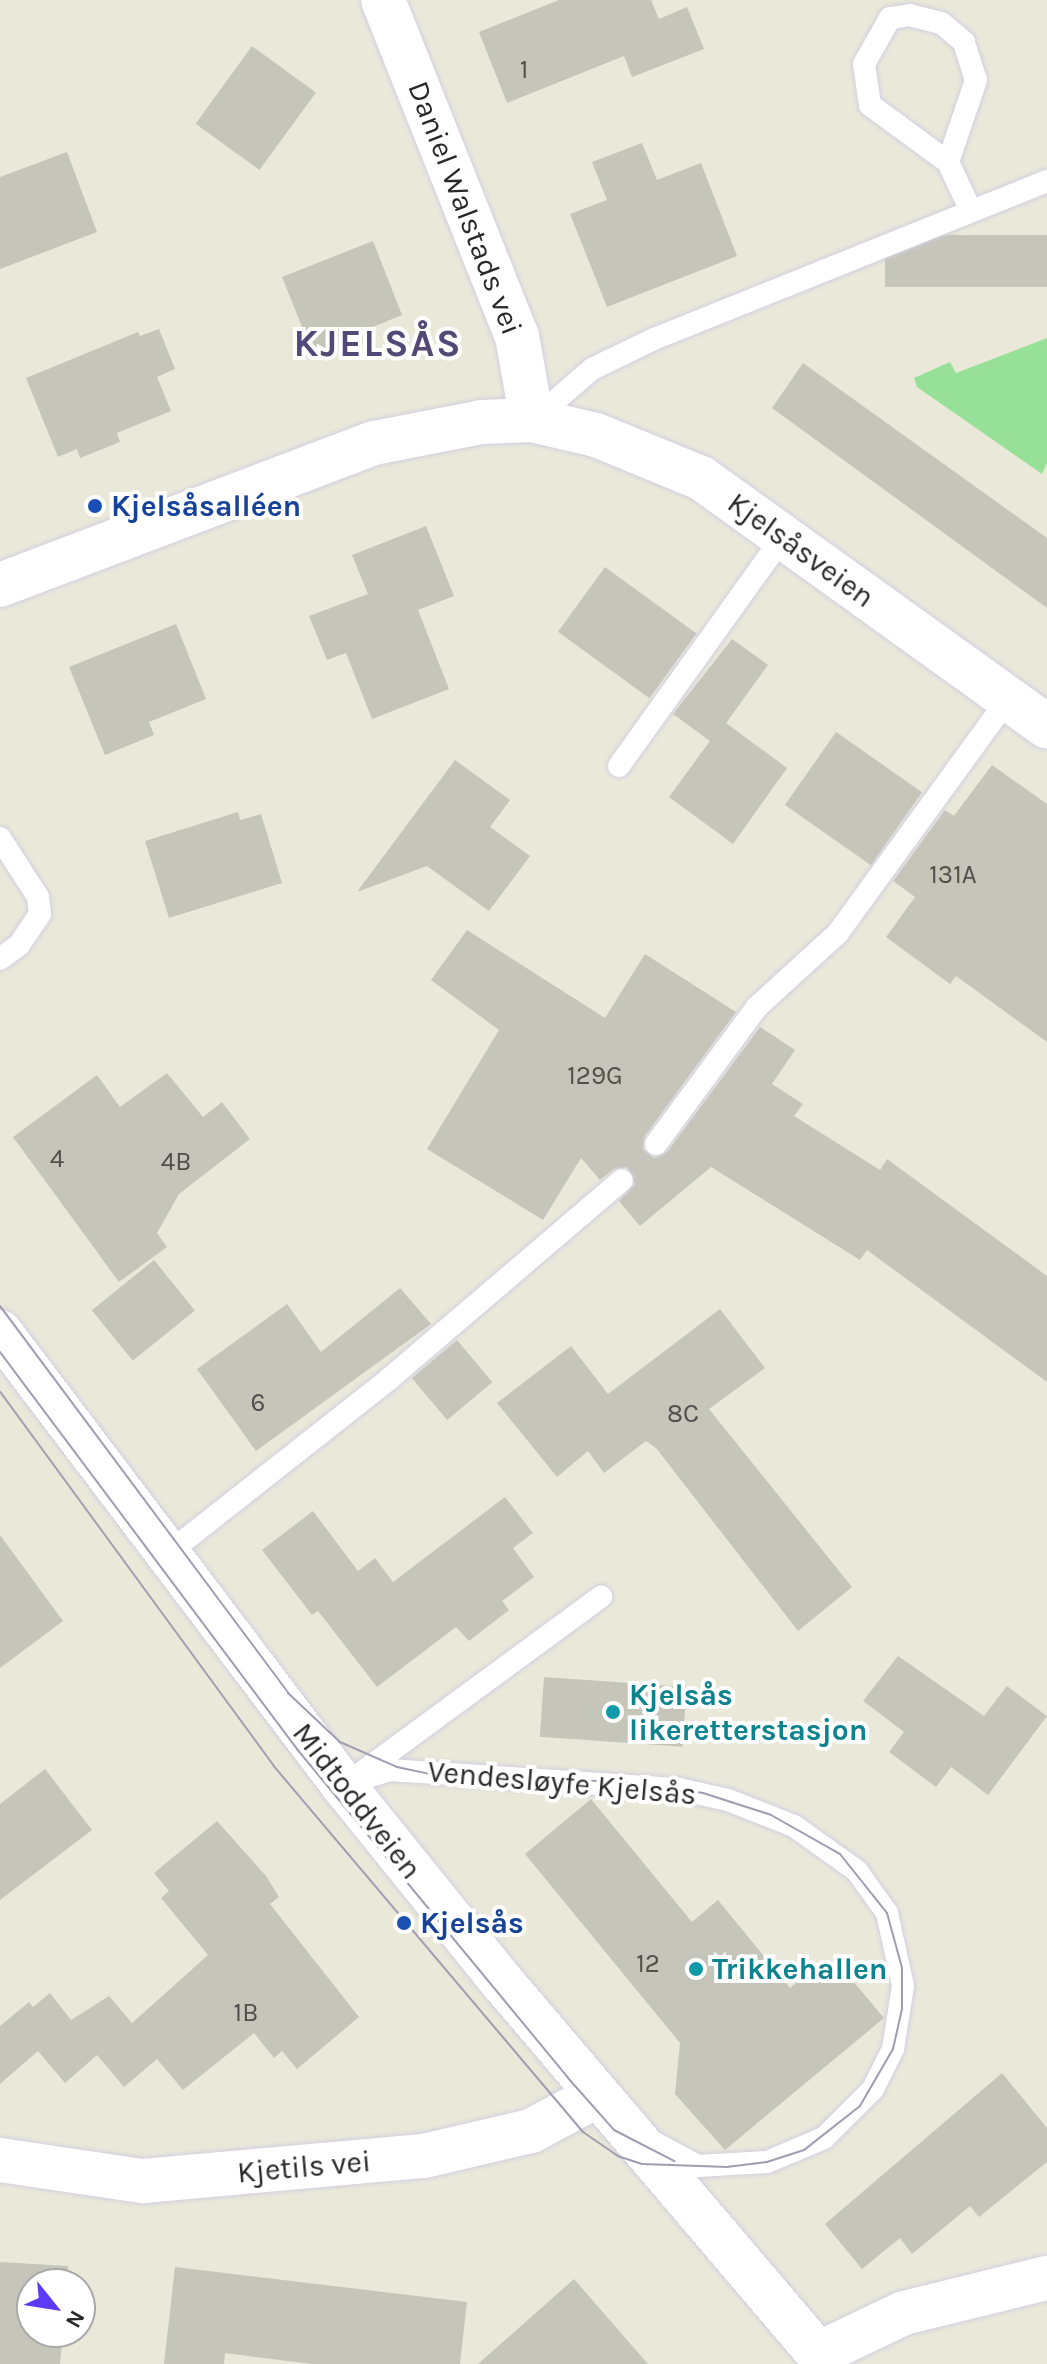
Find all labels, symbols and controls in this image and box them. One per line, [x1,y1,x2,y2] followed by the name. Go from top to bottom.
[520,54,528,86] house number: 1
[400,76,530,340] street label: Daniel Walstads vei
[294,321,462,367] district label: KJELSÅS
[721,485,881,615] street label: Kjelsåsveien
[111,488,301,524] place label: Kjelsåsalléen
[86,497,104,515] marker: Kjelsåsalléen
[929,859,977,891] house number: 131A
[567,1060,623,1092] house number: 129G
[50,1143,64,1175] house number: 4
[161,1146,191,1178] house number: 4B
[251,1387,265,1419] house number: 6
[667,1398,699,1430] house number: 8C
[629,1677,867,1748] place label: Kjelsås likeretterstasjon
[604,1703,622,1721] marker: Kjelsås likeretterstasjon
[285,1716,429,1886] street label: Midtoddveien
[426,1753,698,1813] street label: Vendesløyfe Kjelsås
[420,1905,524,1941] place label: Kjelsås
[395,1914,413,1932] marker: Kjelsås
[636,1948,660,1980] house number: 12
[712,1951,888,1987] place label: Trikkehallen
[687,1960,705,1978] marker: Trikkehallen
[234,1997,258,2029] house number: 1B
[236,2143,372,2191] street label: Kjetils vei
[16,2268,96,2348] north arrow
[60,2306,90,2332] text: N

